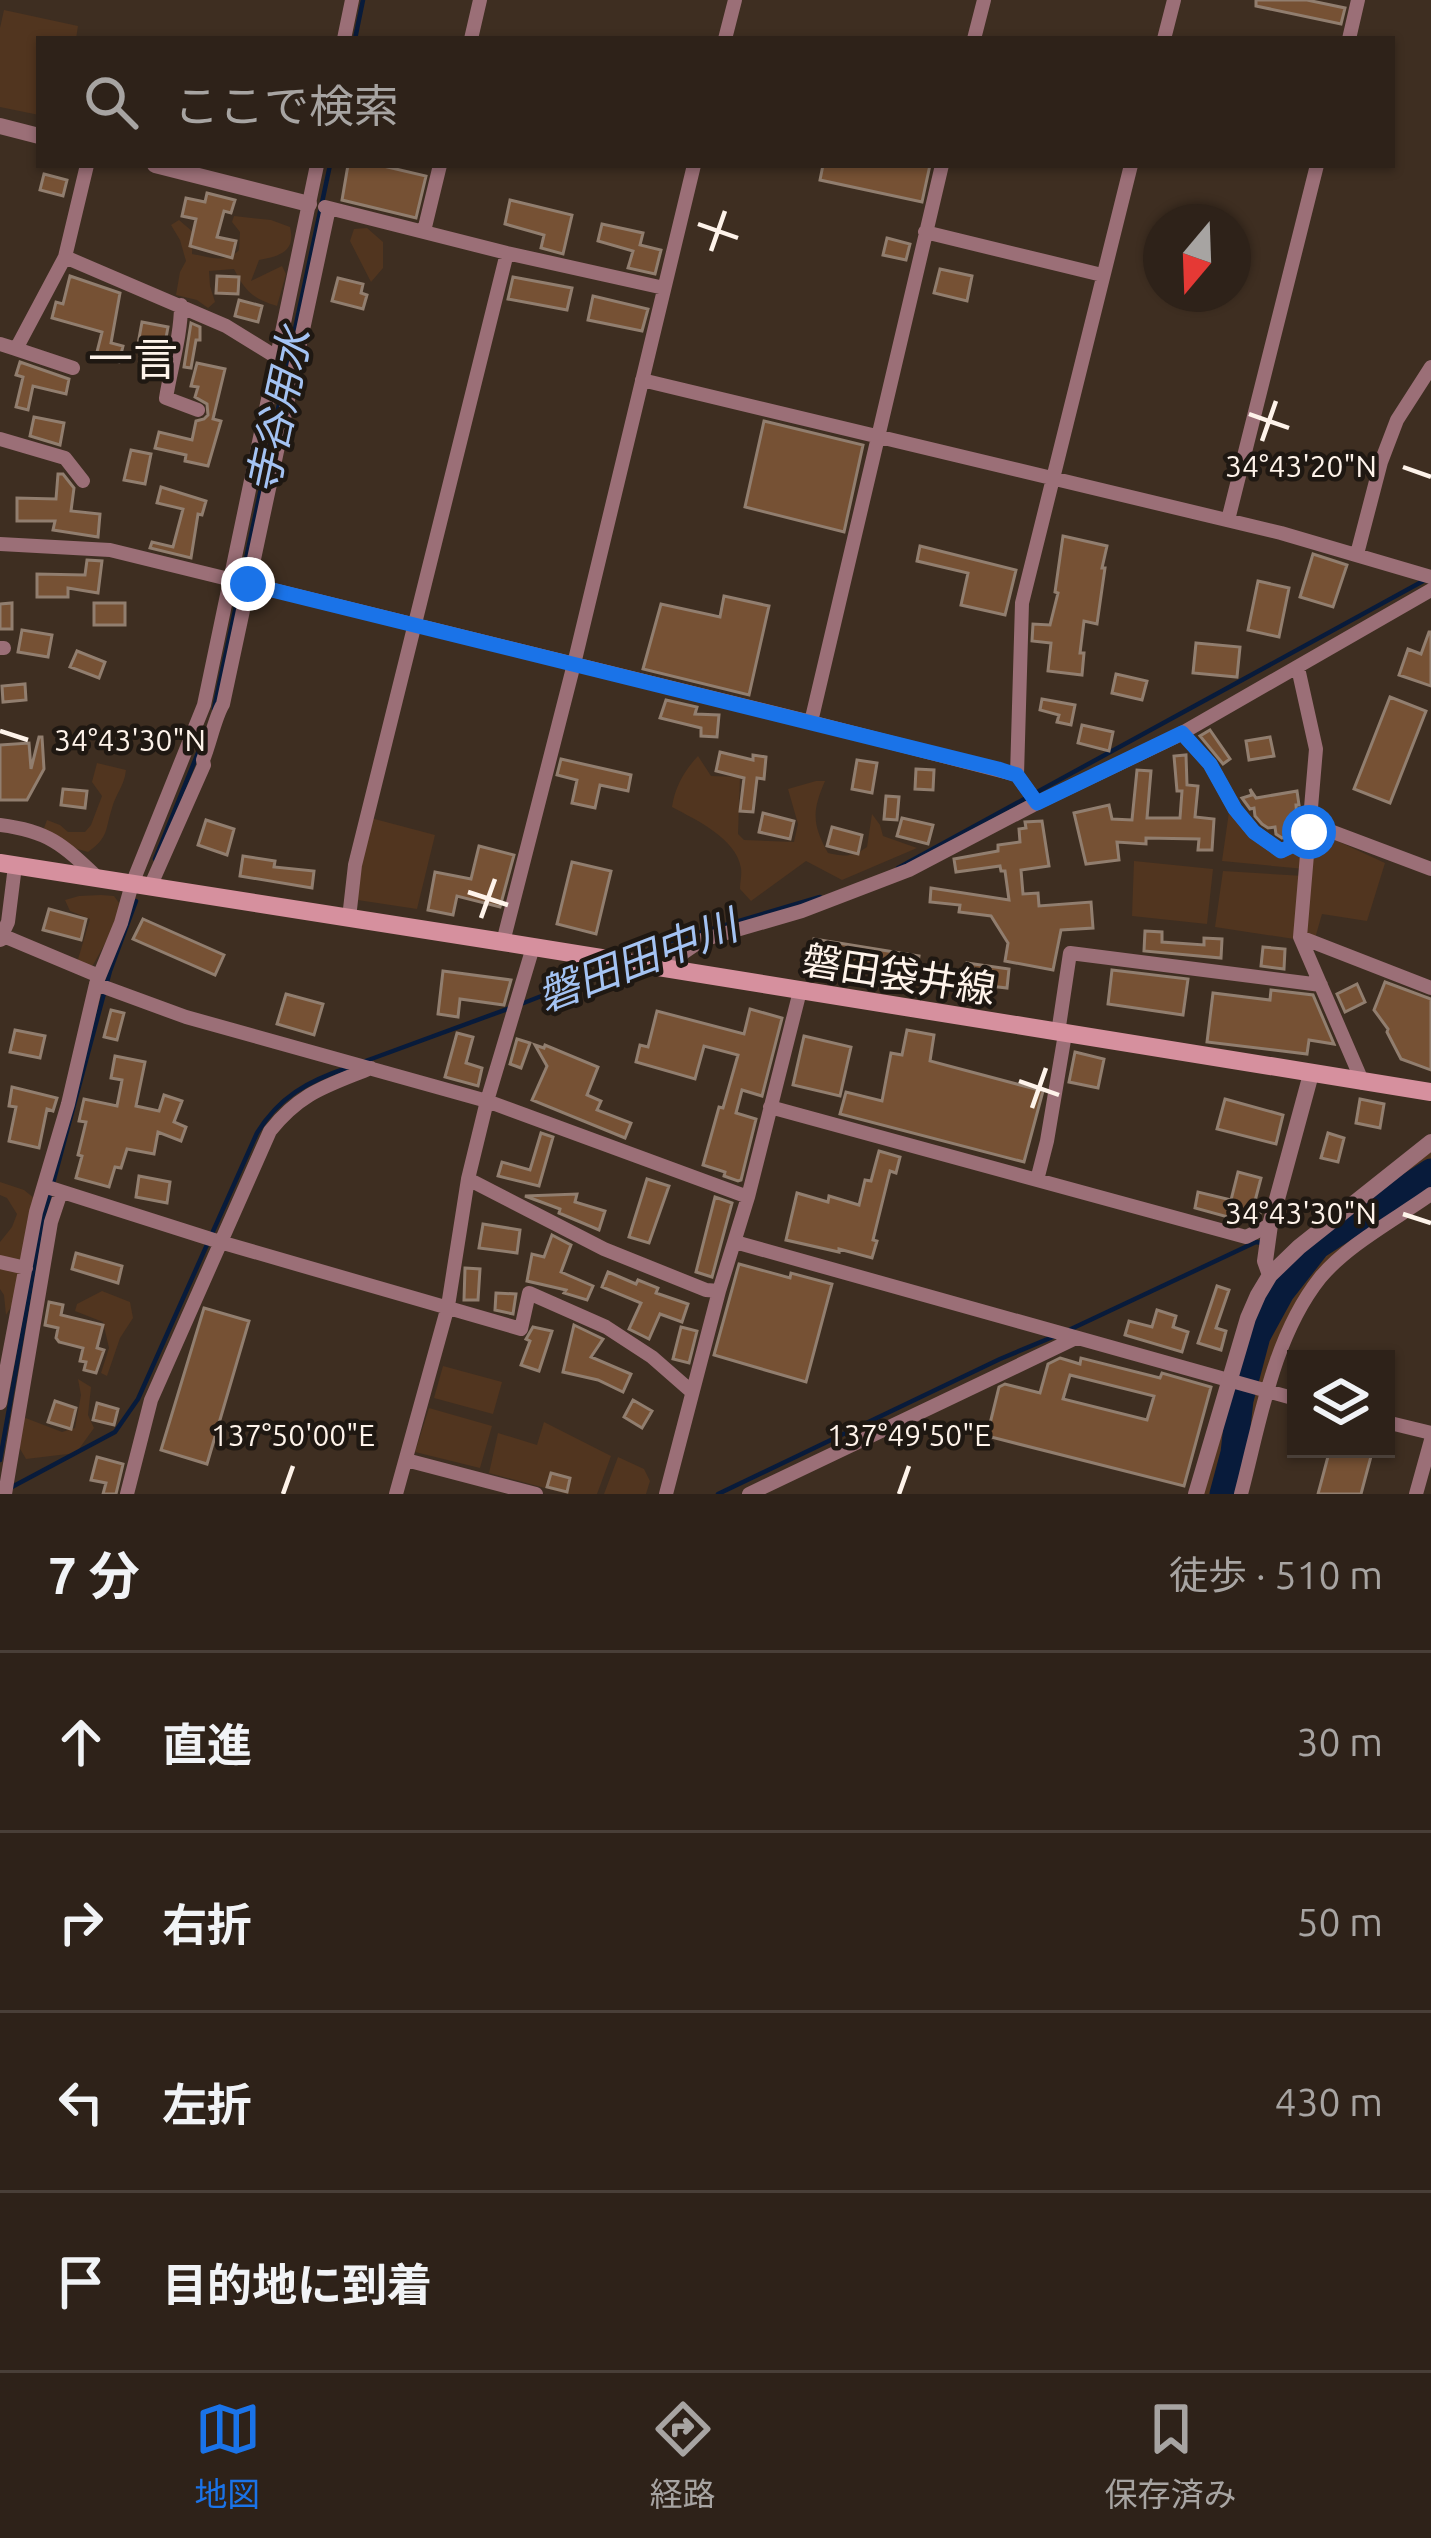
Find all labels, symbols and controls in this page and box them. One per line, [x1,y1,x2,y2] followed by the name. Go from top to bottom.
[36,36,1395,168] search box
[78,69,144,135] icon: search
[174,80,399,131] text: ここで検索
[1143,204,1251,312] north arrow
[238,320,319,498] water label: 寺谷用水
[88,333,178,384] district label: 一言
[1225,449,1377,483] text: 34°43'20"N
[221,557,275,611] route end
[54,723,206,757] text: 34°43'30"N
[1282,805,1336,859] route start
[531,899,747,1020] water label: 磐田田中川
[799,938,999,1010] street label: 磐田袋井線
[1225,1196,1377,1230] text: 34°43'30"N
[1287,1350,1395,1458] map controls
[1287,1350,1395,1458] button: layers
[211,1418,375,1452] text: 137°50'00"E
[827,1418,991,1452] text: 137°49'50"E
[48,1546,140,1604] text: 7 分
[1169,1553,1383,1596] text: 徒歩 · 510 m
[48,1709,114,1775] icon: ahead
[162,1719,252,1770] text: 直進
[1296,1720,1383,1763] text: 30 m
[48,1889,114,1955] icon: right
[162,1899,252,1950] text: 右折
[1296,1900,1383,1943] text: 50 m
[48,2069,114,2135] icon: left
[162,2079,252,2130] text: 左折
[1274,2080,1383,2123] text: 430 m
[48,2249,114,2315] icon: arrive
[162,2259,432,2310] text: 目的地に到着
[195,2396,261,2516] tab: 地図
[650,2396,716,2516] tab: 経路
[1105,2396,1237,2516] tab: 保存済み

